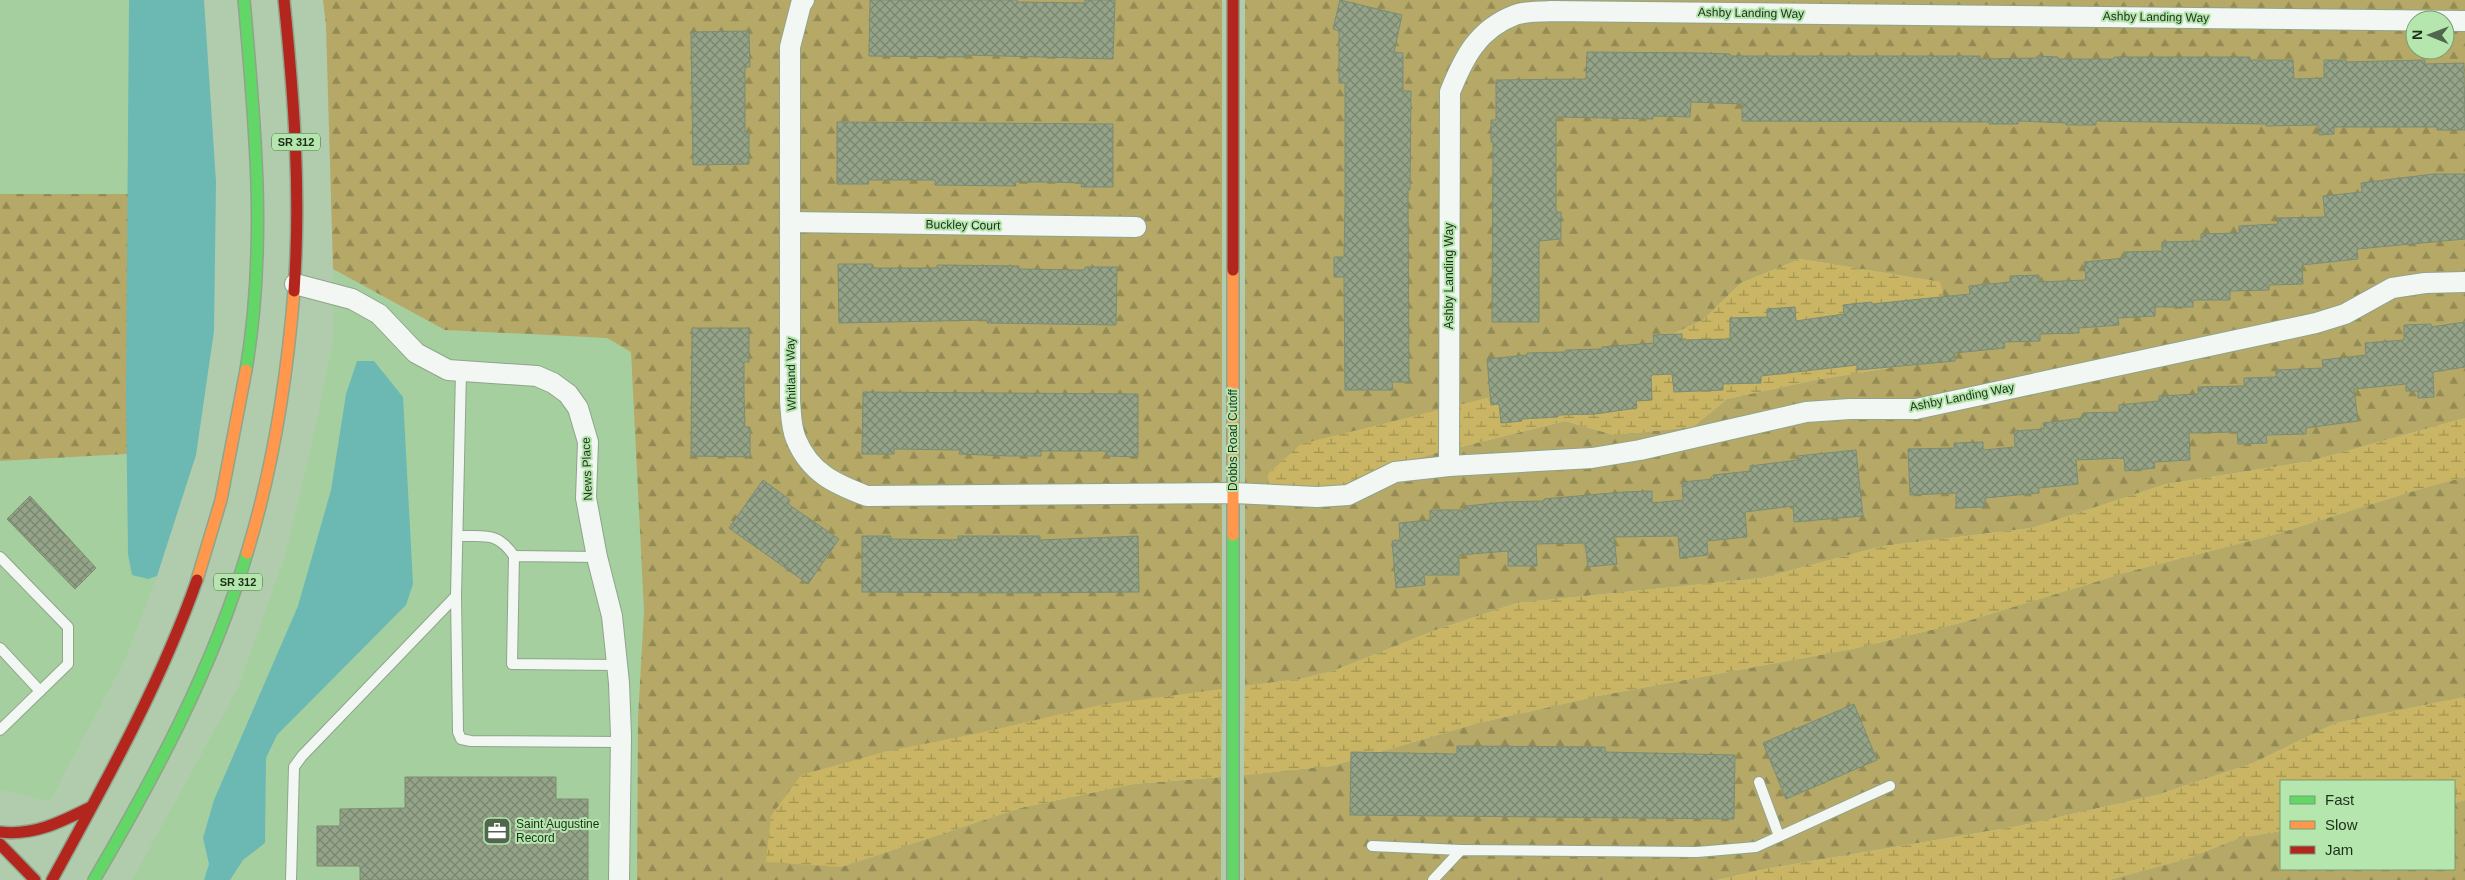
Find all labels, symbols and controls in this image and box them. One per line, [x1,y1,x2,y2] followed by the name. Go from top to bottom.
[1698,5,1804,21] street label: Ashby Landing Way
[2103,9,2209,25] street label: Ashby Landing Way
[2405,10,2455,60] north arrow
[2409,30,2425,40] text: N
[272,134,320,150] road number: SR 312
[926,217,1001,233] street label: Buckley Court
[1442,223,1456,329] street label: Ashby Landing Way
[783,337,799,411] street label: Whitland Way
[1908,380,2016,414] street label: Ashby Landing Way
[1226,388,1240,491] street label: Dobbs Road Cutoff
[579,437,595,501] street label: News Place
[214,574,262,590] road number: SR 312
[2280,780,2455,870] legend
[2325,791,2355,808] text: Fast
[482,816,512,846] office icon: Saint Augustine Record
[2325,816,2358,833] text: Slow
[516,817,600,845] place label: Saint Augustine Record
[2325,841,2353,858] text: Jam

